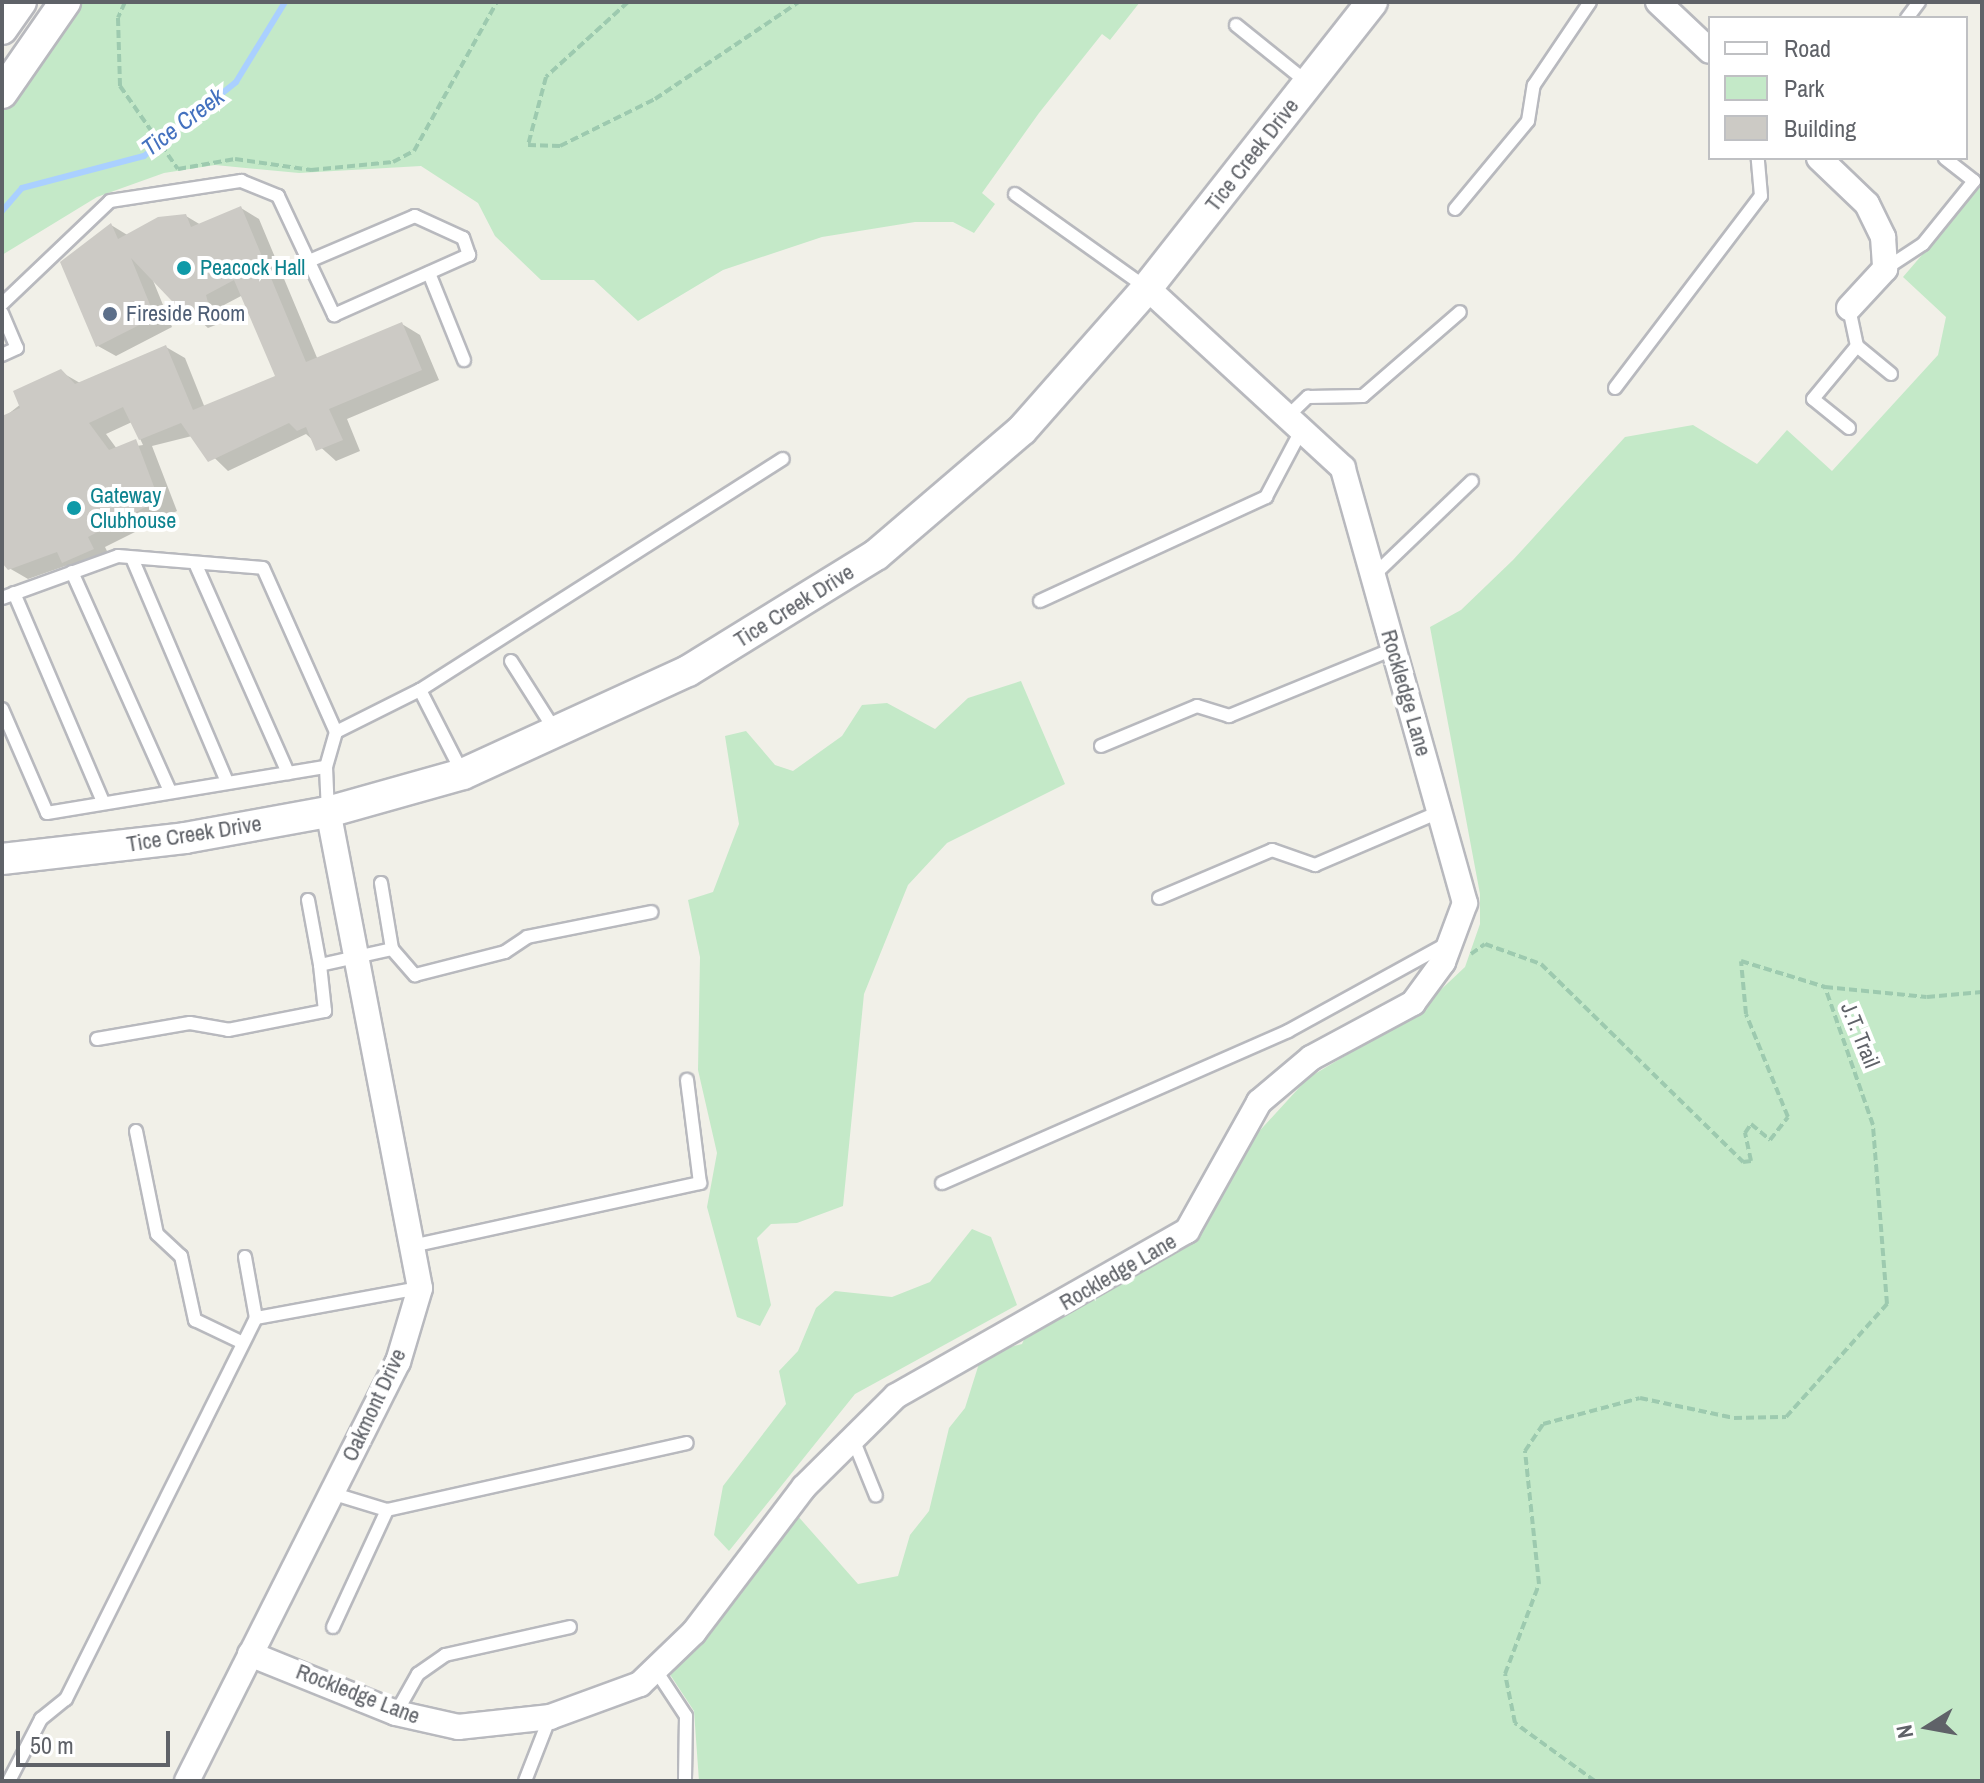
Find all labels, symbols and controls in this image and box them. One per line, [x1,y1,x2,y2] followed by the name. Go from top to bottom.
[1708,16,1968,160] legend
[1784,32,1831,64] text: Road
[1784,72,1824,104] text: Park
[136,82,230,162] water label: Tice Creek
[1200,93,1304,217] street label: Tice Creek Drive
[1784,112,1856,144] text: Building
[200,255,305,281] place label: Peacock Hall
[175,259,193,277] marker: Peacock Hall
[126,301,245,327] place label: Fireside Room
[101,305,119,323] marker: Fireside Room
[90,482,176,534] place label: Gateway Clubhouse
[65,499,83,517] marker: Gateway Clubhouse
[729,559,859,653] street label: Tice Creek Drive
[1375,627,1437,759] street label: Rockledge Lane
[125,810,263,858] street label: Tice Creek Drive
[1835,998,1885,1072] street label: J.T. Trail
[1055,1228,1181,1316] street label: Rockledge Lane
[336,1344,412,1466] street label: Oakmont Drive
[292,1658,424,1730] street label: Rockledge Lane
[1888,1687,1968,1767] north arrow
[20,1715,174,1765] scale bar
[1888,1722,1920,1741] text: N
[30,1729,74,1761] text: 50 m

